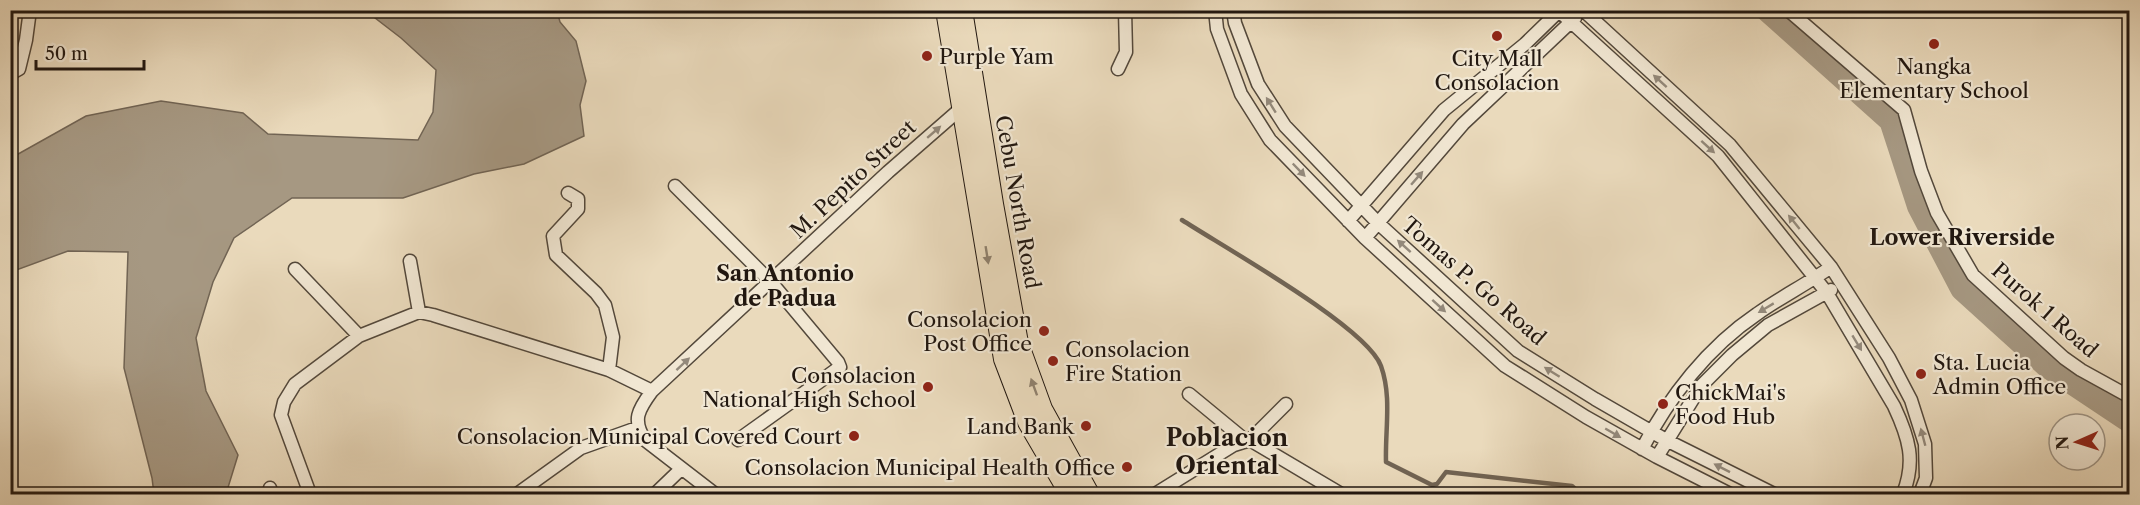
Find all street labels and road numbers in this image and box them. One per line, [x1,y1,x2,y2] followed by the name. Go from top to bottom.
[990,113,1046,291] street label: Cebu North Road
[785,114,921,243] street label: M. Pepito Street
[1397,212,1551,350] street label: Tomas P. Go Road
[1987,257,2103,363] street label: Purok 1 Road

